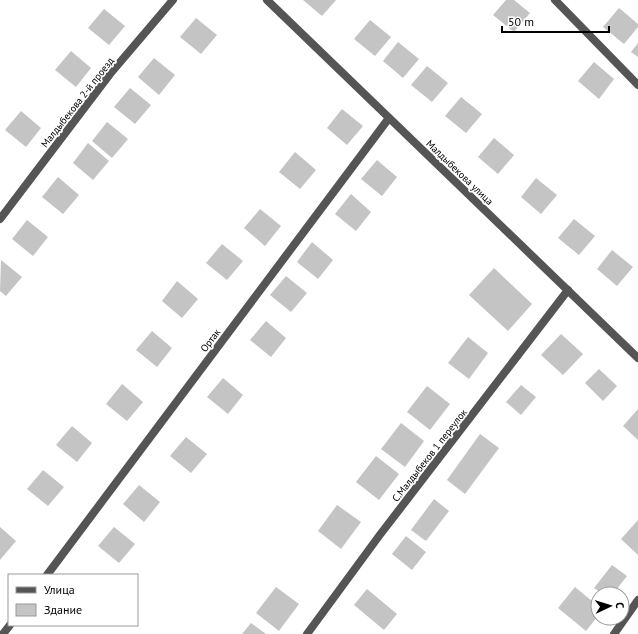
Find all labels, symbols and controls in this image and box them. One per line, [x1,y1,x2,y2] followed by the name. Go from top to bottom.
[502,8,609,34] scale bar
[508,14,534,29] text: 50 m
[38,54,117,150] street label: Малдыбекова 2-й проезд
[423,137,496,208] street label: Малдыбекова улица
[197,326,223,355] street label: Ортак
[389,406,470,504] street label: С.Малдыбеков 1 переулок
[8,574,138,626] legend
[44,582,75,597] text: Улица
[590,586,630,626] north arrow
[44,602,82,617] text: Здание
[613,602,627,609] text: С

